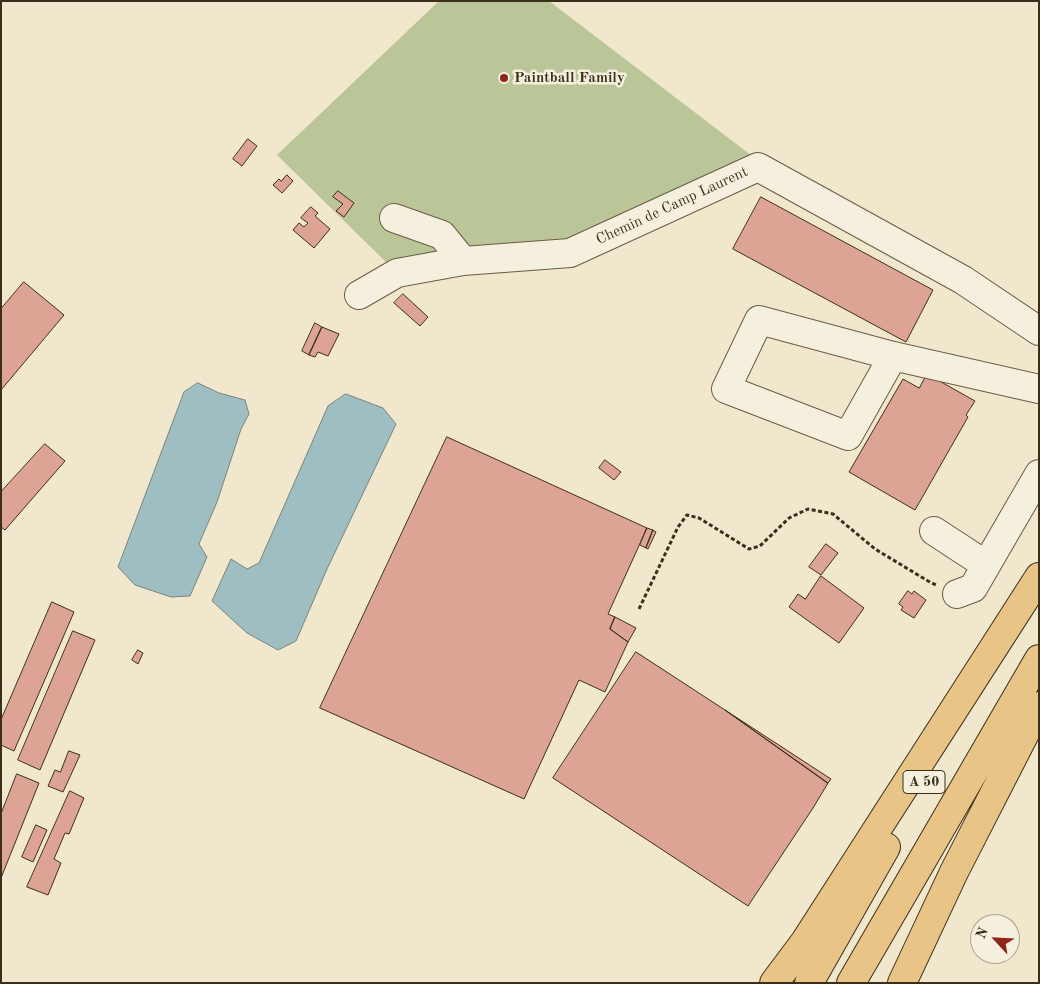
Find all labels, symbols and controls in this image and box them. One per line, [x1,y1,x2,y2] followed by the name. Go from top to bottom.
[514,69,625,87] place label: Paintball Family
[498,72,510,84] marker: Paintball Family
[593,163,751,249] street label: Chemin de Camp Laurent
[903,770,945,794] road number: A 50
[970,914,1020,964] north arrow
[974,925,991,941] text: N

